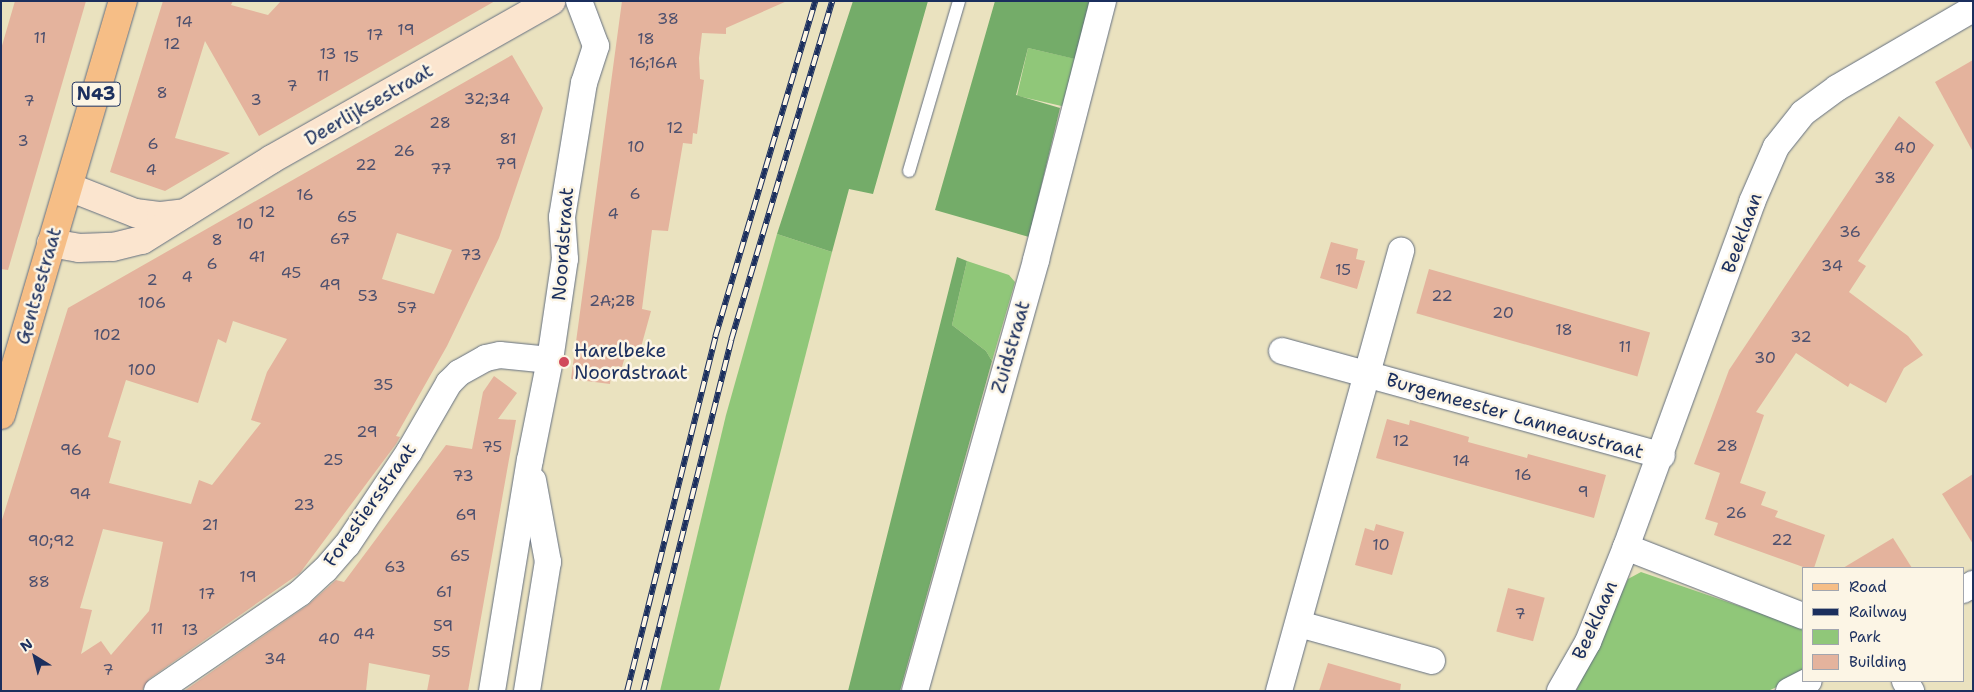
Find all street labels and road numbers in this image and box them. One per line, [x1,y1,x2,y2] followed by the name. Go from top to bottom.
[301,59,437,151] street label: Deerlijksestraat
[71,78,121,110] road number: N43
[548,186,578,302] street label: Noordstraat
[1717,190,1767,276] street label: Beeklaan
[11,225,67,347] street label: Gentsestraat
[987,298,1035,396] street label: Zuidstraat
[1384,368,1646,464] street label: Burgemeester Lanneaustraat
[319,439,421,571] street label: Forestiersstraat
[1568,577,1622,663] street label: Beeklaan

